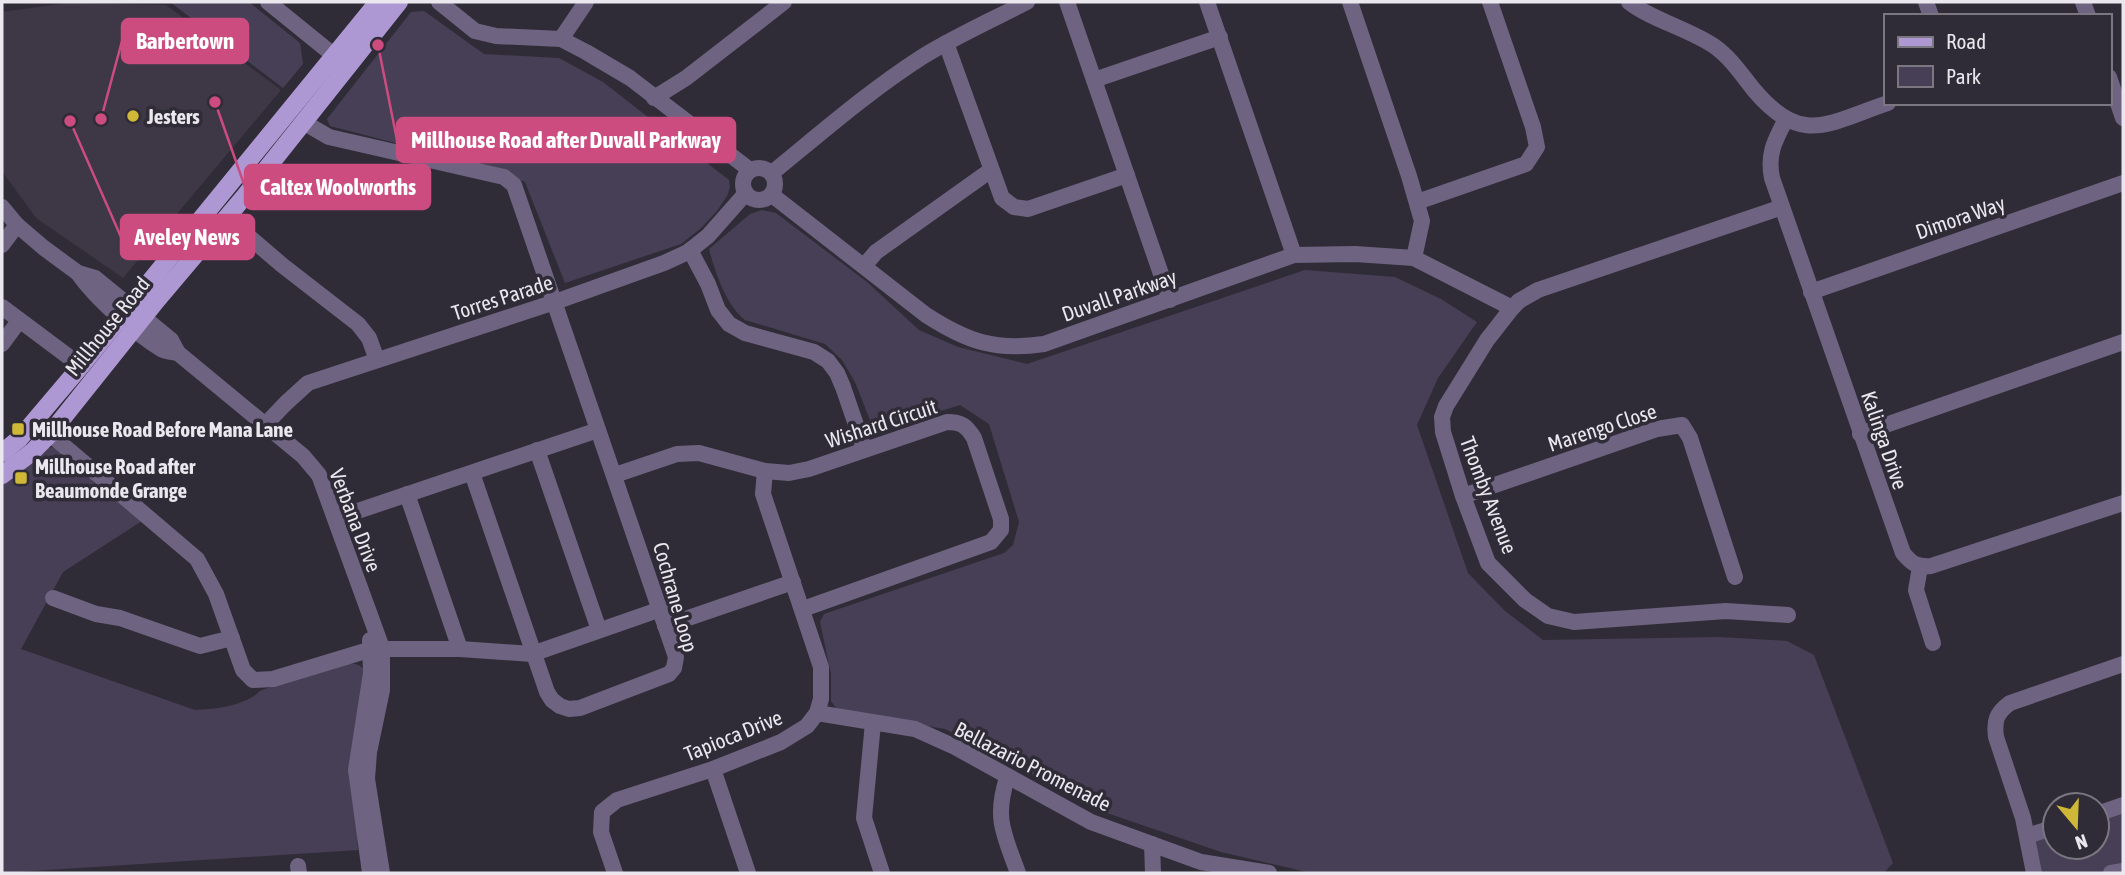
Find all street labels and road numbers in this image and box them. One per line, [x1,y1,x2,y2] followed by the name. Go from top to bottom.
[1912,190,2008,243] street label: Dimora Way
[1058,264,1180,326] street label: Duvall Parkway
[448,269,556,325] street label: Torres Parade
[60,272,154,380] street label: Millhouse Road
[1857,388,1913,492] street label: Kalinga Drive
[822,394,940,452] street label: Wishard Circuit
[1545,398,1659,456] street label: Marengo Close
[1456,433,1522,557] street label: Thomby Avenue
[325,465,387,575] street label: Verbana Drive
[649,539,703,655] street label: Cochrane Loop
[681,705,785,765] street label: Tapioca Drive
[951,716,1115,816] street label: Bellazario Promenade

